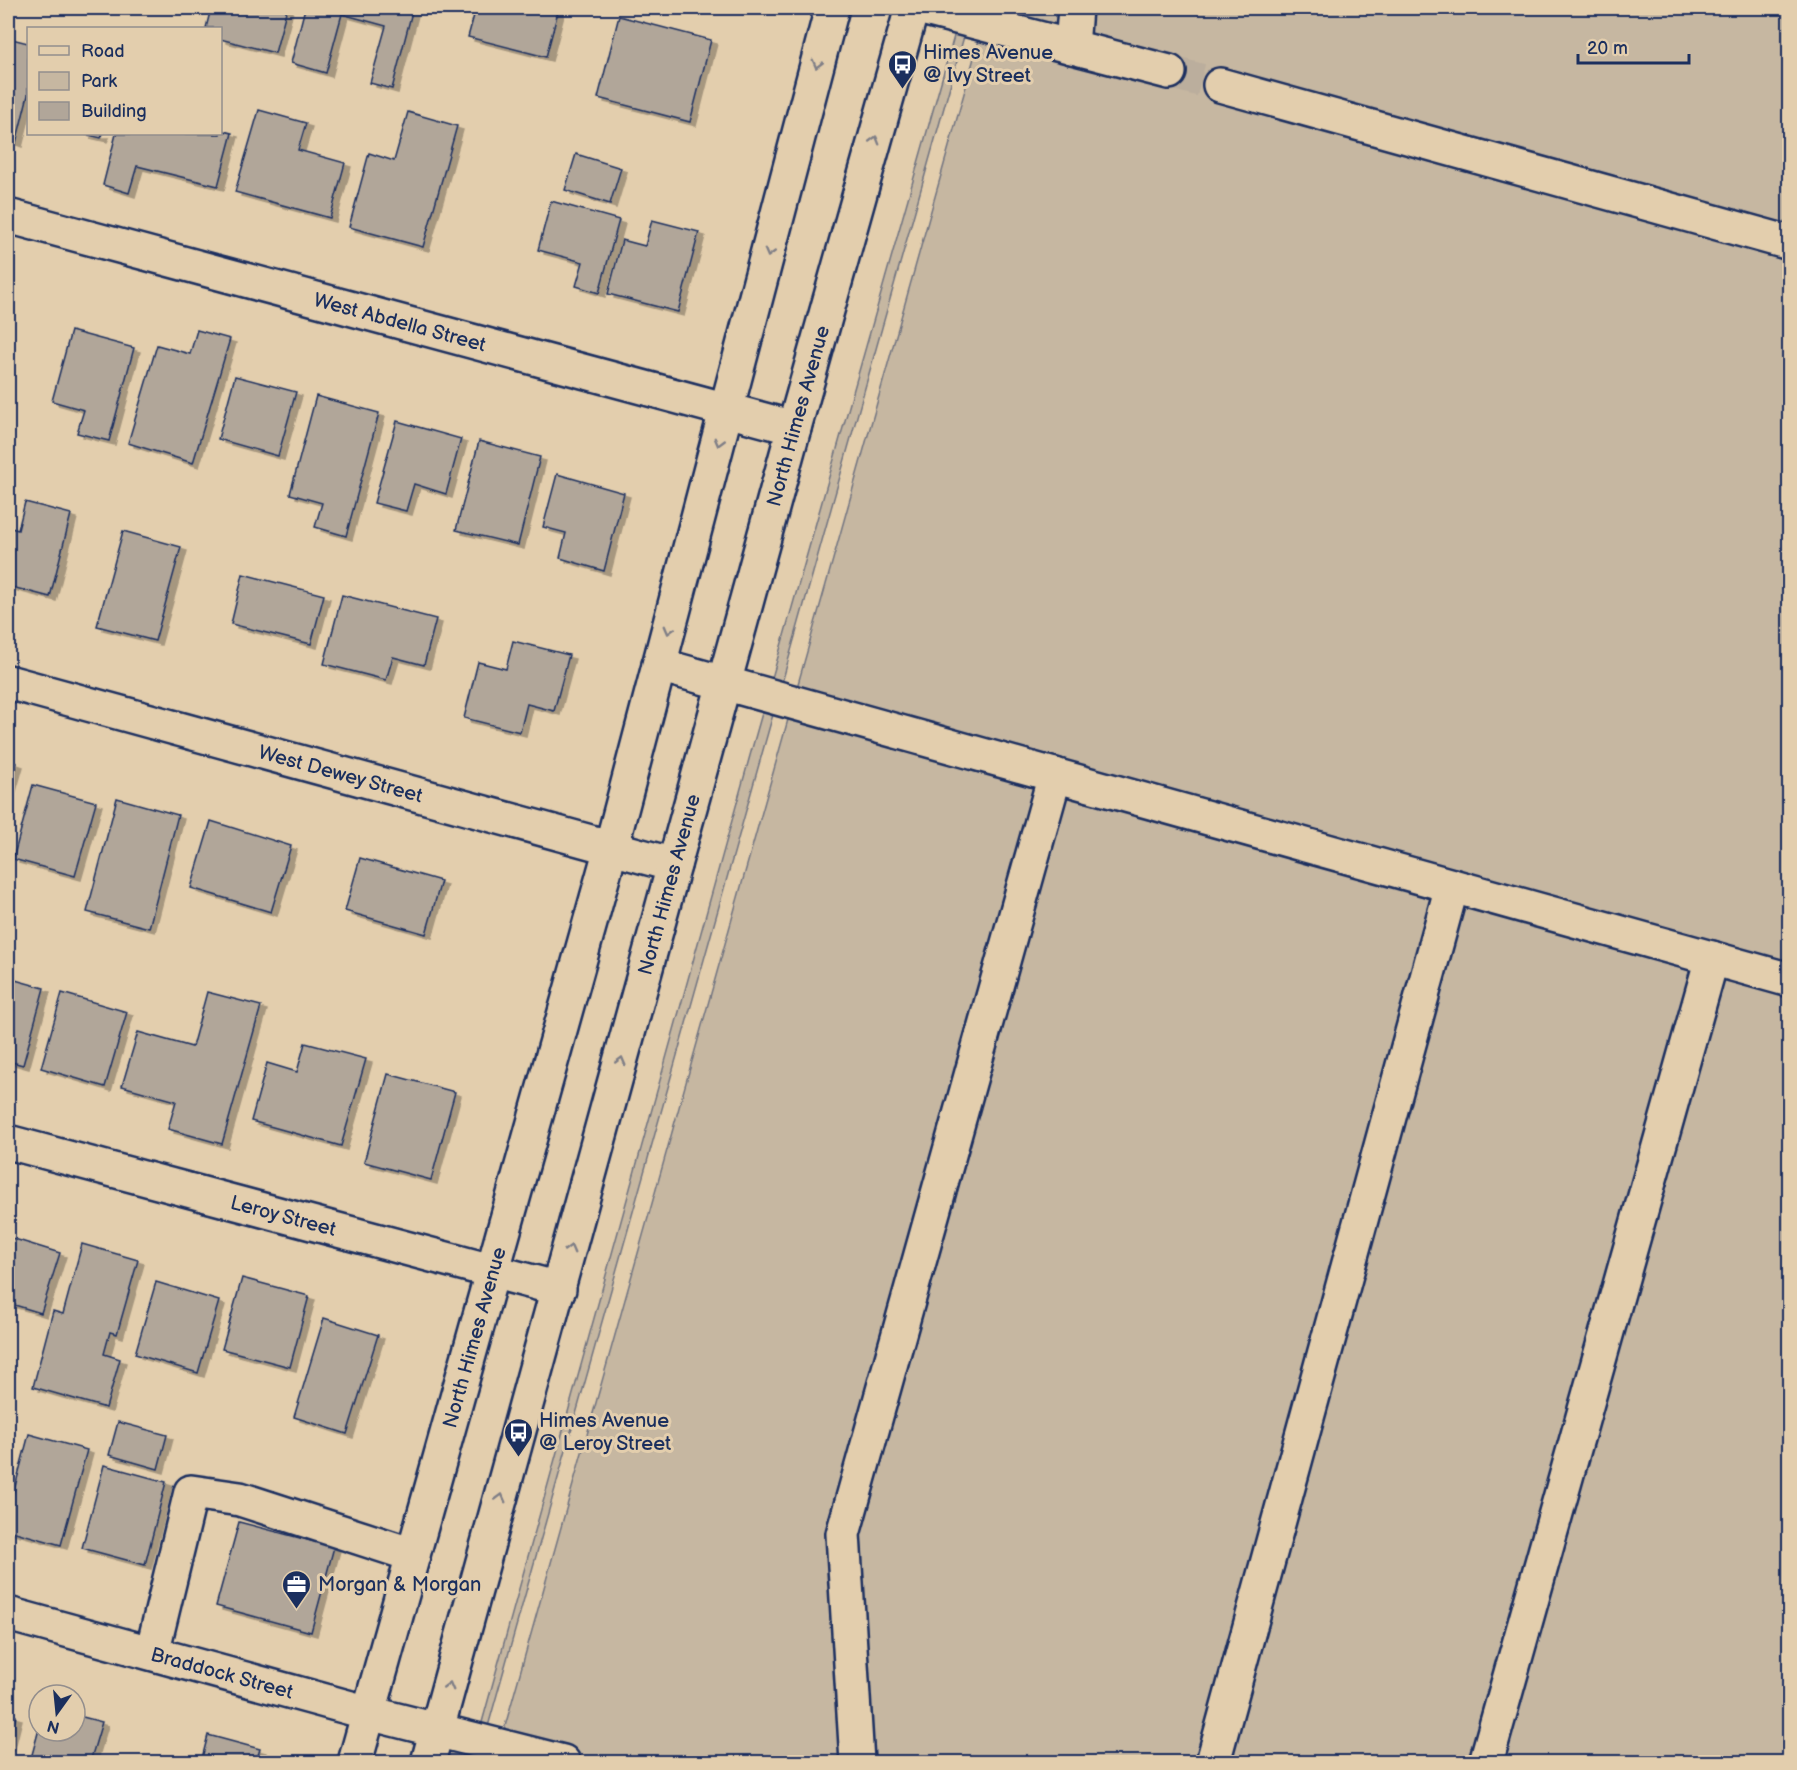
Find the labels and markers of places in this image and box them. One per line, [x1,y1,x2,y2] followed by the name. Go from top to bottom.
[923,41,1053,88] place label: Himes Avenue @ Ivy Street
[886,48,918,90] bus stop icon: Himes Avenue @ Ivy Street
[539,1409,671,1456] place label: Himes Avenue @ Leroy Street
[502,1416,534,1458] bus stop icon: Himes Avenue @ Leroy Street
[281,1568,313,1610] office icon: Morgan & Morgan
[318,1573,481,1597] place label: Morgan & Morgan

